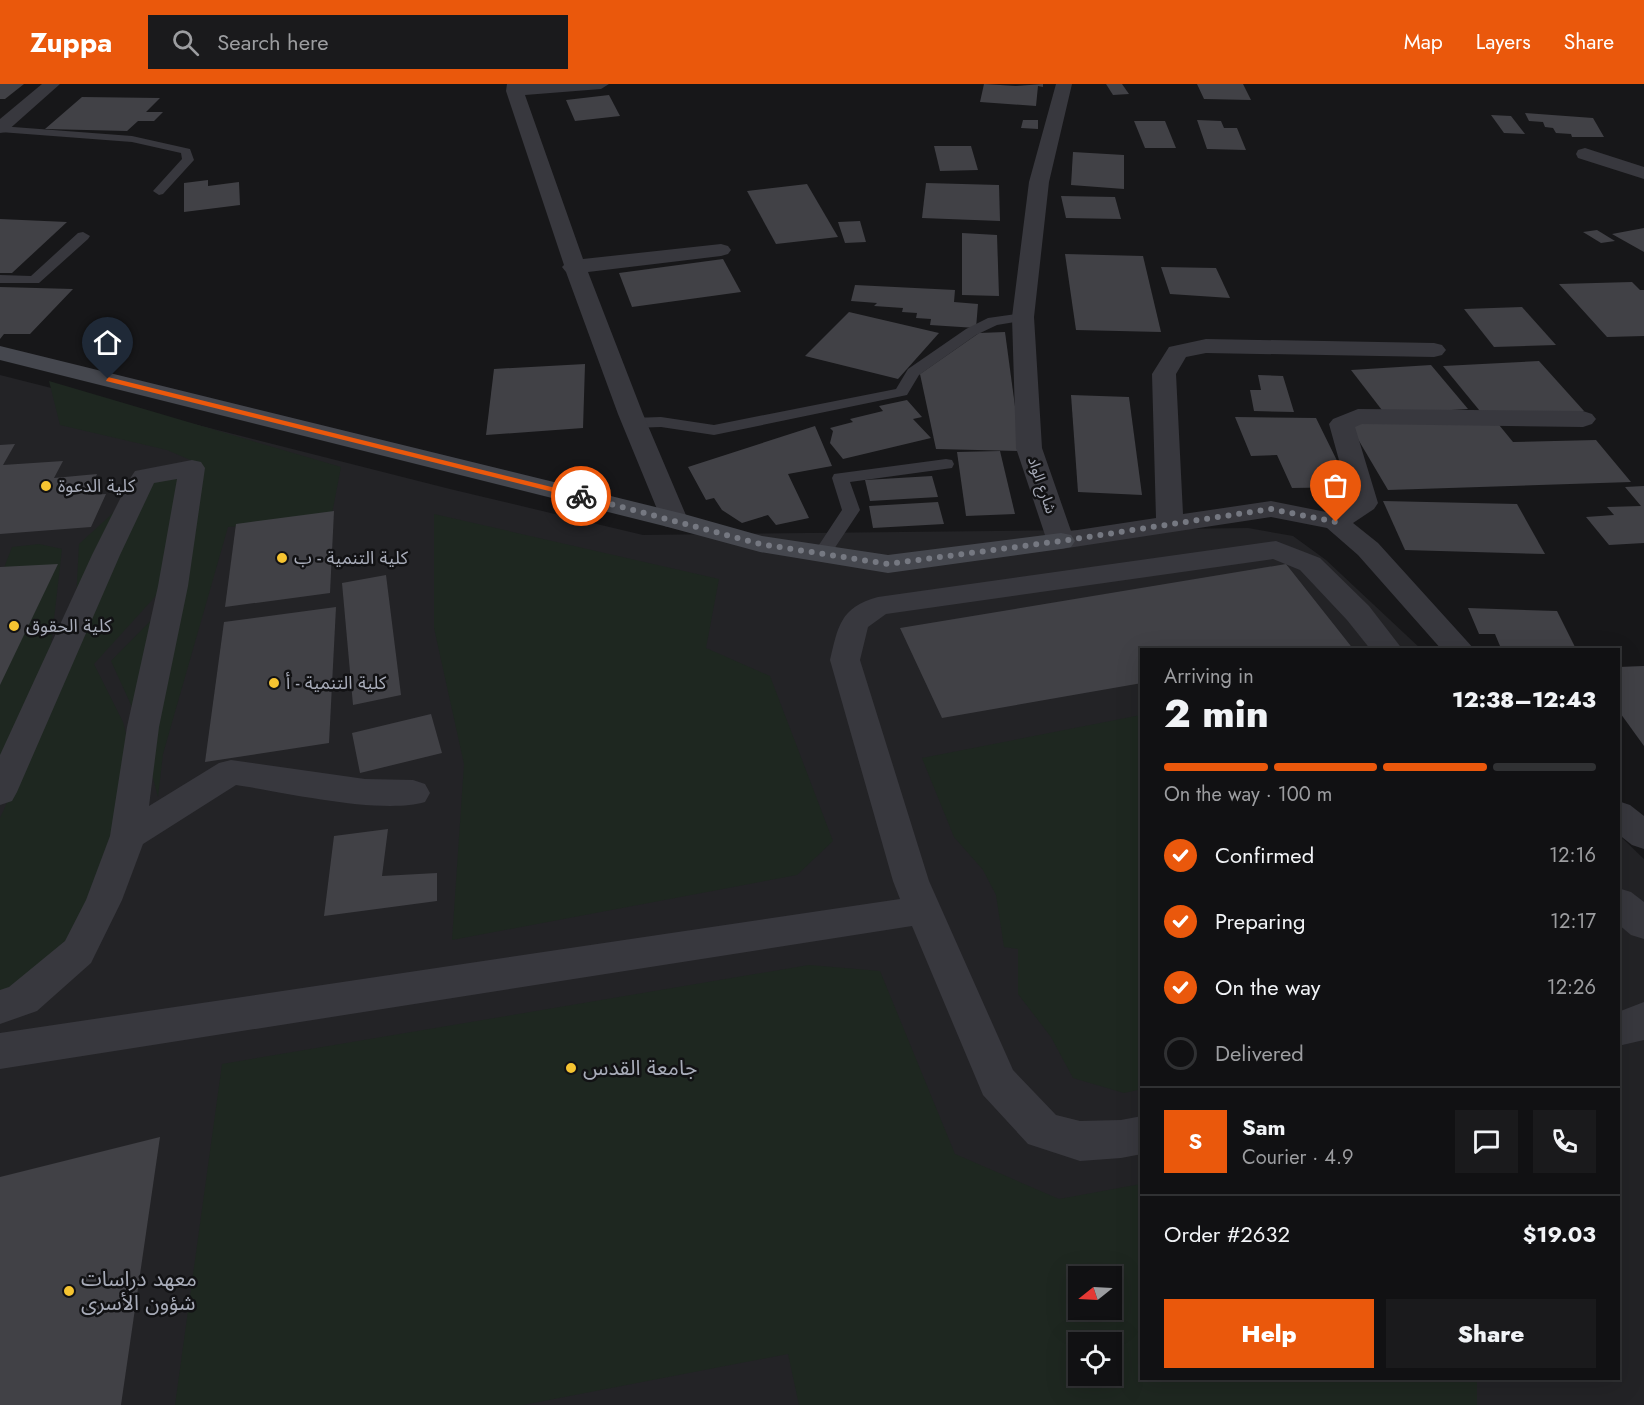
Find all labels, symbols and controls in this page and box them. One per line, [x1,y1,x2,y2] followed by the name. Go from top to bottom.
[148,15,568,69] search box
[30,22,112,63] text: Zuppa
[169,26,202,59] icon: search
[217,26,329,58] text: Search here
[1404,27,1443,57] text: Map
[1476,27,1531,57] text: Layers
[1564,27,1614,57] text: Share
[82,317,133,379] pin
[91,326,124,359] icon: home
[1021,454,1062,517] street label: شارع الواد
[1310,460,1361,522] pin
[551,466,611,526] courier
[1319,469,1352,502] icon: bag
[58,473,136,499] place label: كلية الدعوة
[39,479,53,493] marker: كلية الدعوة
[565,480,598,513] icon: bike
[294,545,408,571] place label: كلية التنمية - ب
[275,551,289,565] marker: كلية التنمية - ب
[26,613,112,639] place label: كلية الحقوق
[7,619,21,633] marker: كلية الحقوق
[1164,662,1254,691] text: Arriving in
[286,670,387,696] place label: كلية التنمية - أ
[267,676,281,690] marker: كلية التنمية - أ
[1452,683,1596,715] text: 12:38–12:43
[1164,685,1269,742] text: 2 min
[1164,780,1332,809] text: On the way · 100 m
[1164,839,1197,872] icon: check
[1215,839,1314,871] text: Confirmed
[1549,841,1596,870] text: 12:16
[1164,905,1197,938] icon: check
[1215,905,1306,937] text: Preparing
[1550,907,1596,936] text: 12:17
[1164,971,1197,1004] icon: check
[1215,971,1320,1003] text: On the way
[1547,973,1596,1002] text: 12:26
[1215,1037,1304,1069] text: Delivered
[583,1053,697,1083] place label: جامعة القدس
[564,1061,578,1075] marker: جامعة القدس
[1455,1110,1518,1173] button: chat
[1533,1110,1596,1173] button: phone
[1242,1111,1286,1143] text: Sam
[1189,1125,1202,1157] text: S
[1242,1143,1354,1172] text: Courier · 4.9
[1164,1218,1290,1250] text: Order #2632
[1523,1218,1596,1250] text: $19.03
[81,1264,197,1318] place label: معهد دراسات شؤون الأسرى
[1068,1266,1122,1320] north arrow
[1068,1266,1122,1386] map controls
[62,1284,76,1298] marker: معهد دراسات شؤون الأسرى
[1164,1299,1374,1368] button: Help
[1386,1299,1596,1368] button: Share
[1068,1332,1122,1386] button: locate

